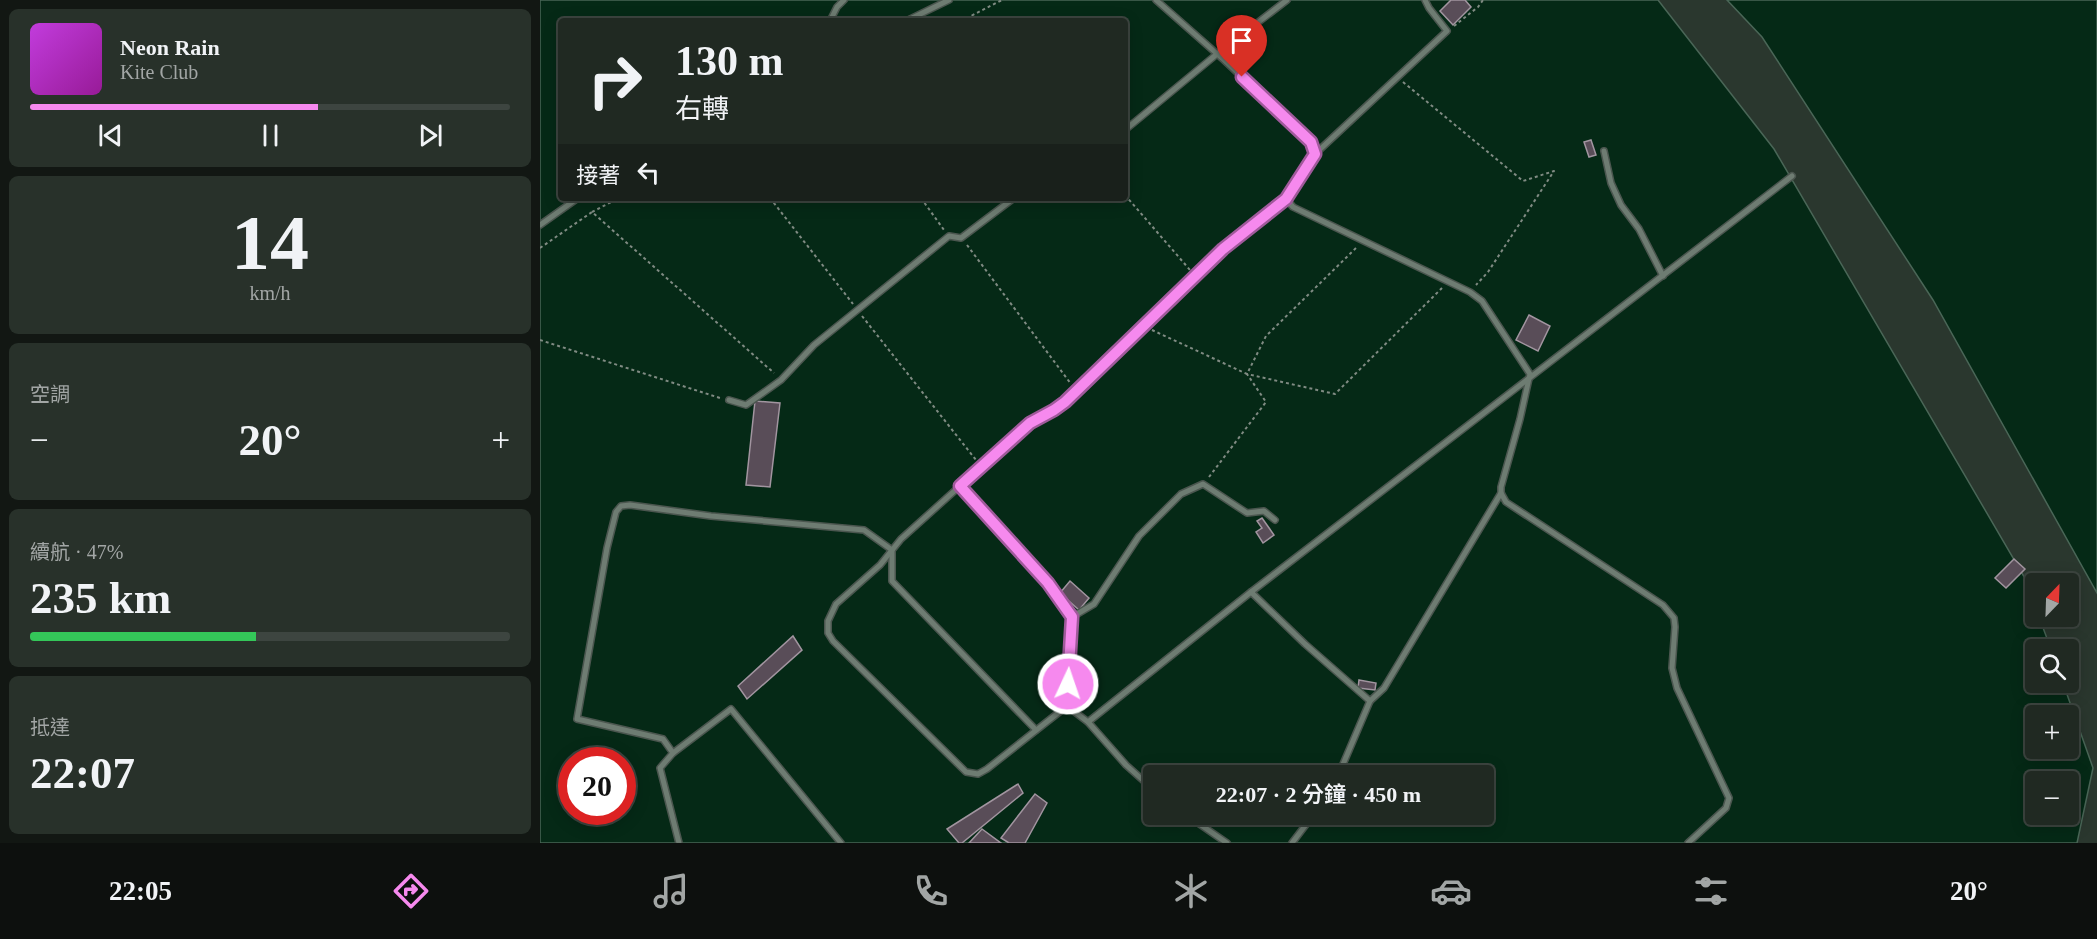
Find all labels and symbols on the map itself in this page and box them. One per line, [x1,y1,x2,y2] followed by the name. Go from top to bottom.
[1216,15,1267,77] pin
[2025,573,2079,627] north arrow
[1036,652,1100,716] position arrow
[558,747,636,825] speed limit sign: 20

